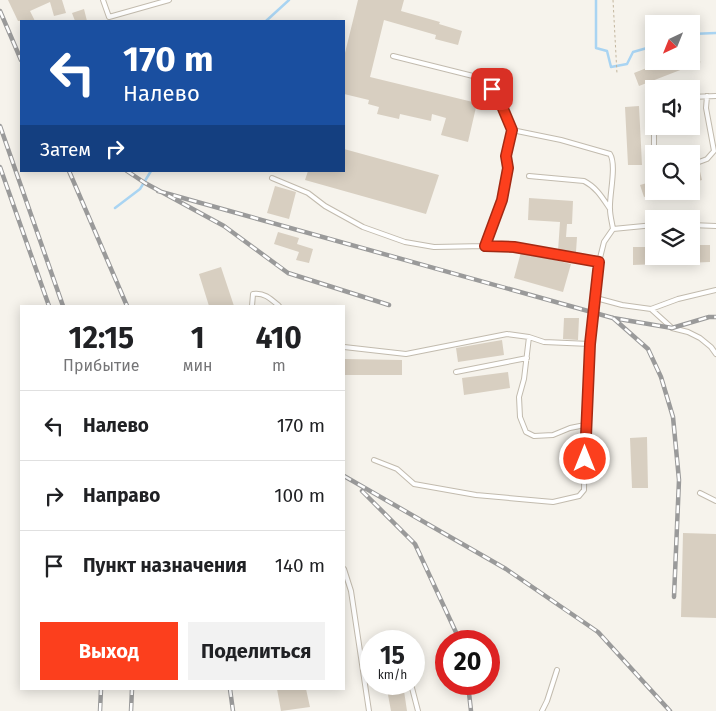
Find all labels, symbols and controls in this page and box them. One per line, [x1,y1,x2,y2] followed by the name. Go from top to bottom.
[645,15,700,70] north arrow
[645,15,700,265] map controls
[123,38,214,80] text: 170 m
[40,40,105,105] icon: left
[471,68,513,110] pin
[478,75,506,103] icon: arrive
[123,80,200,107] text: Налево
[645,80,700,135] button: sound
[101,135,129,163] icon: right
[40,138,91,161] text: Затем
[645,145,700,200] button: search
[645,210,700,265] button: layers
[69,320,134,356] text: 12:15
[191,320,205,356] text: 1
[256,320,302,356] text: 410
[63,356,140,375] text: Прибытие
[183,356,213,375] text: мин
[272,356,286,375] text: m
[40,412,68,440] icon: left
[83,414,149,437] text: Налево
[277,414,325,437] text: 170 m
[558,432,610,484] position arrow
[40,482,68,510] icon: right
[83,484,160,507] text: Направо
[274,484,325,507] text: 100 m
[40,552,68,580] icon: arrive
[83,554,247,577] text: Пункт назначения
[275,554,325,577] text: 140 m
[40,622,178,680] button: Выход
[188,622,325,680] button: Поделиться
[435,630,500,695] speed limit sign: 20
[380,641,405,671] text: 15
[378,668,407,682] text: km/h

